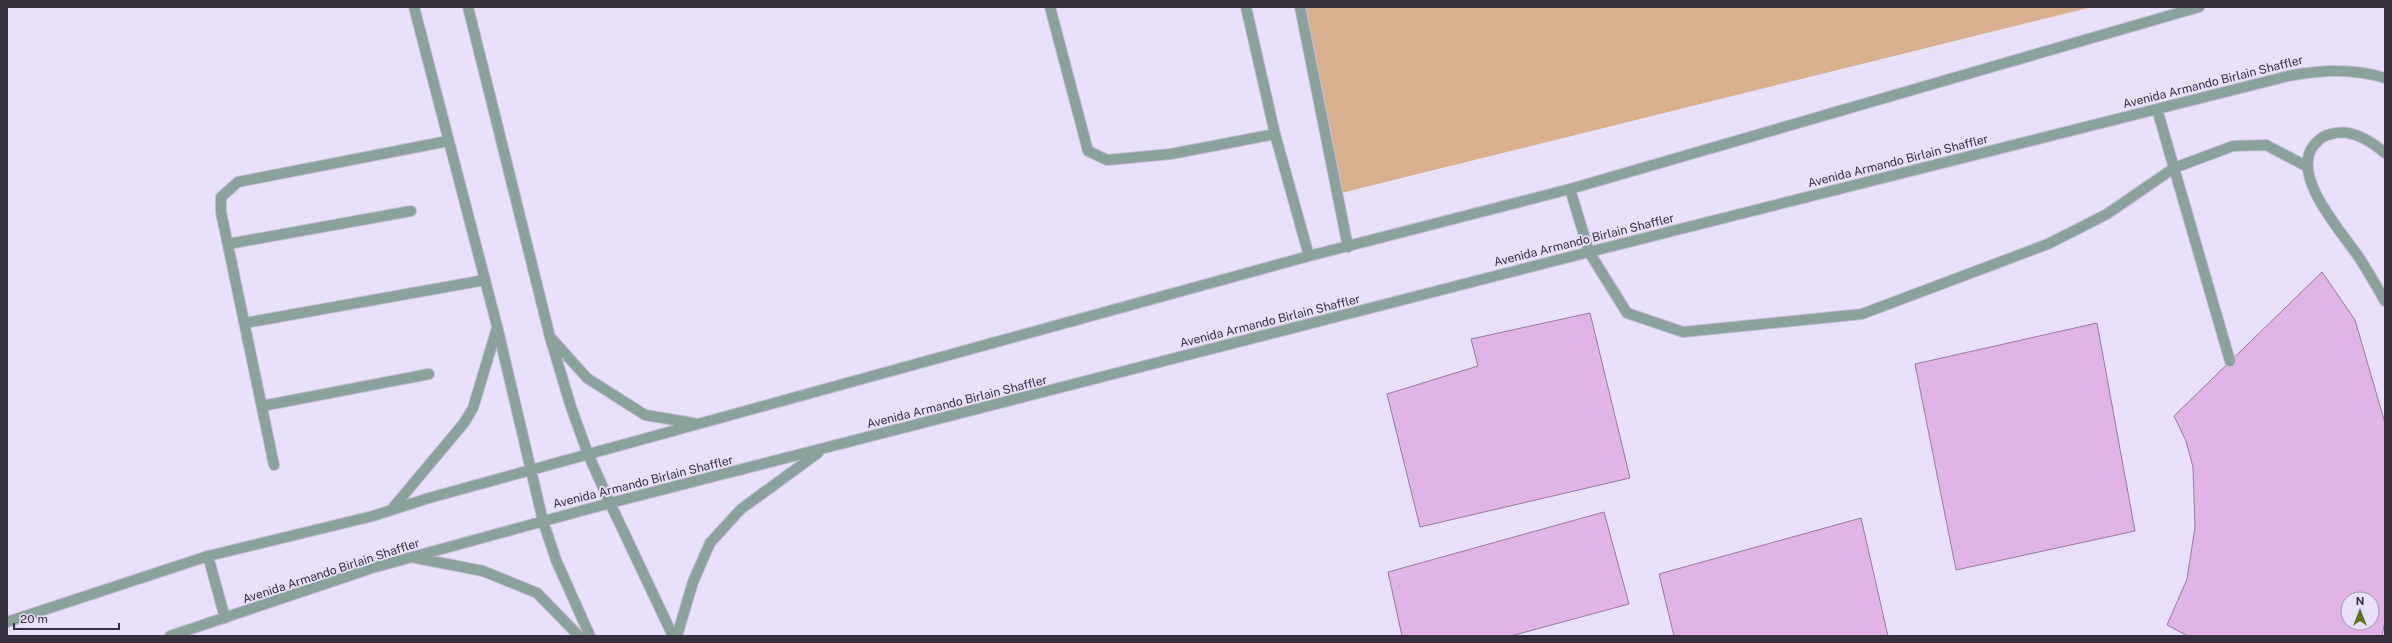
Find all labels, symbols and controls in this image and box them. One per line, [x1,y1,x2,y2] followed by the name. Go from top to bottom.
[2121,53,2305,111] street label: Avenida Armando Birlain Shaffler
[1806,132,1990,190] street label: Avenida Armando Birlain Shaffler
[1492,211,1676,269] street label: Avenida Armando Birlain Shaffler
[1178,292,1362,350] street label: Avenida Armando Birlain Shaffler
[865,373,1049,431] street label: Avenida Armando Birlain Shaffler
[551,453,735,511] street label: Avenida Armando Birlain Shaffler
[241,536,422,606] street label: Avenida Armando Birlain Shaffler
[2340,591,2380,631] north arrow
[2356,595,2364,607] text: N
[14,605,119,631] scale bar
[20,612,48,626] text: 20 m

